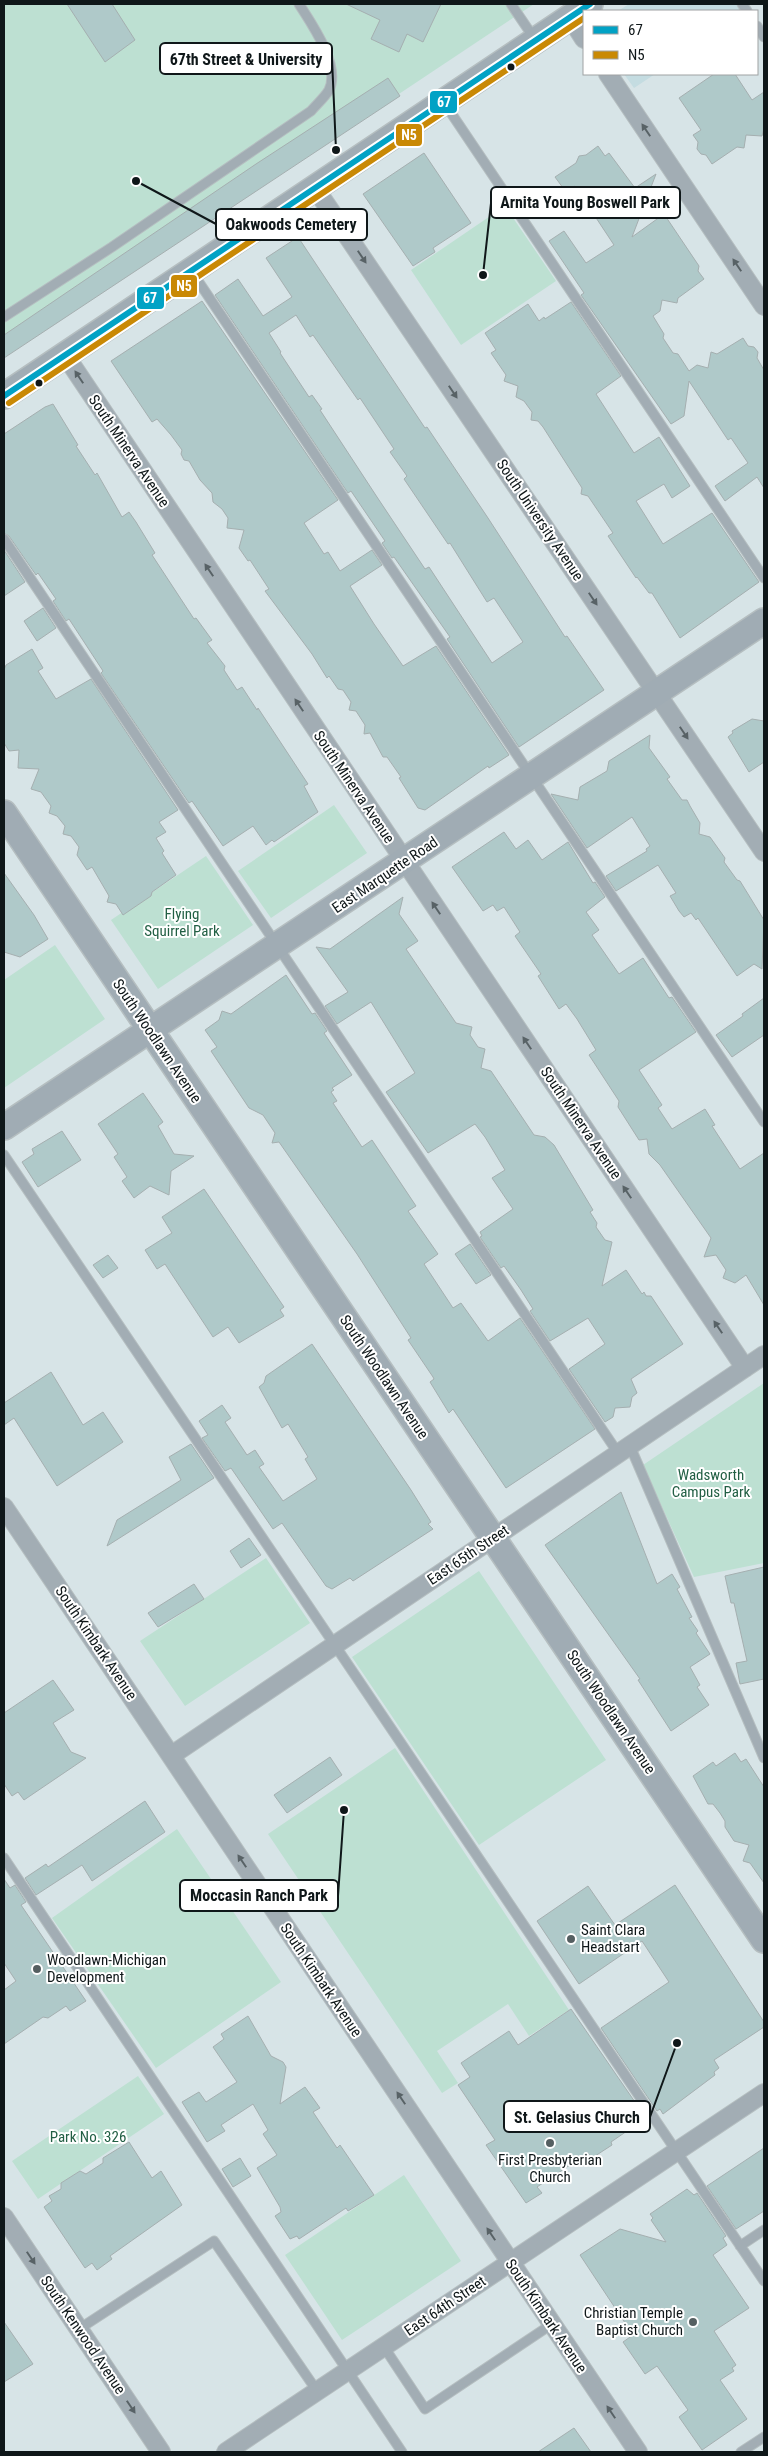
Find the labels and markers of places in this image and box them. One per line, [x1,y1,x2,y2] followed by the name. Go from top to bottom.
[160,43,332,74] callout: 67th Street & University
[506,62,516,72] unlabelled marker
[491,187,680,218] callout: Arnita Young Boswell Park
[216,209,367,240] callout: Oakwoods Cemetery
[34,378,44,388] unlabelled marker
[180,1880,338,1911] callout: Moccasin Ranch Park
[581,1921,645,1956] place label: Saint Clara Headstart
[565,1933,577,1945] marker: Saint Clara Headstart
[47,1951,166,1986] place label: Woodlawn-Michigan Development
[31,1963,43,1975] marker: Woodlawn-Michigan Development
[504,2101,650,2132] callout: St. Gelasius Church
[544,2137,556,2149] marker: First Presbyterian Church
[498,2151,602,2186] place label: First Presbyterian Church
[584,2304,683,2339] place label: Christian Temple Baptist Church
[687,2316,699,2328] marker: Christian Temple Baptist Church

